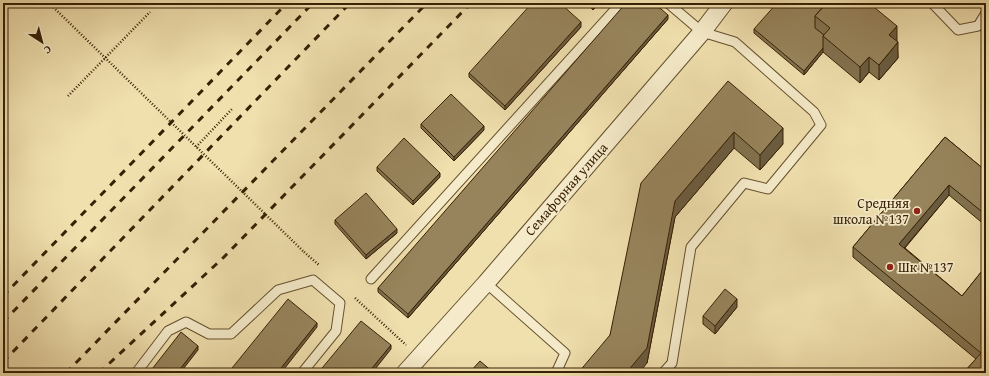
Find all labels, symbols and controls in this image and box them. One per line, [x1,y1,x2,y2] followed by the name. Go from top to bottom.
[22,22,62,62] north arrow
[41,42,55,58] text: С
[520,138,612,240] street label: Семафорная улица
[833,193,909,229] place label: Средняя школа №137
[912,206,922,216] marker: Средняя школа №137
[898,257,954,277] place label: Шк №137
[885,262,895,272] marker: Шк №137

